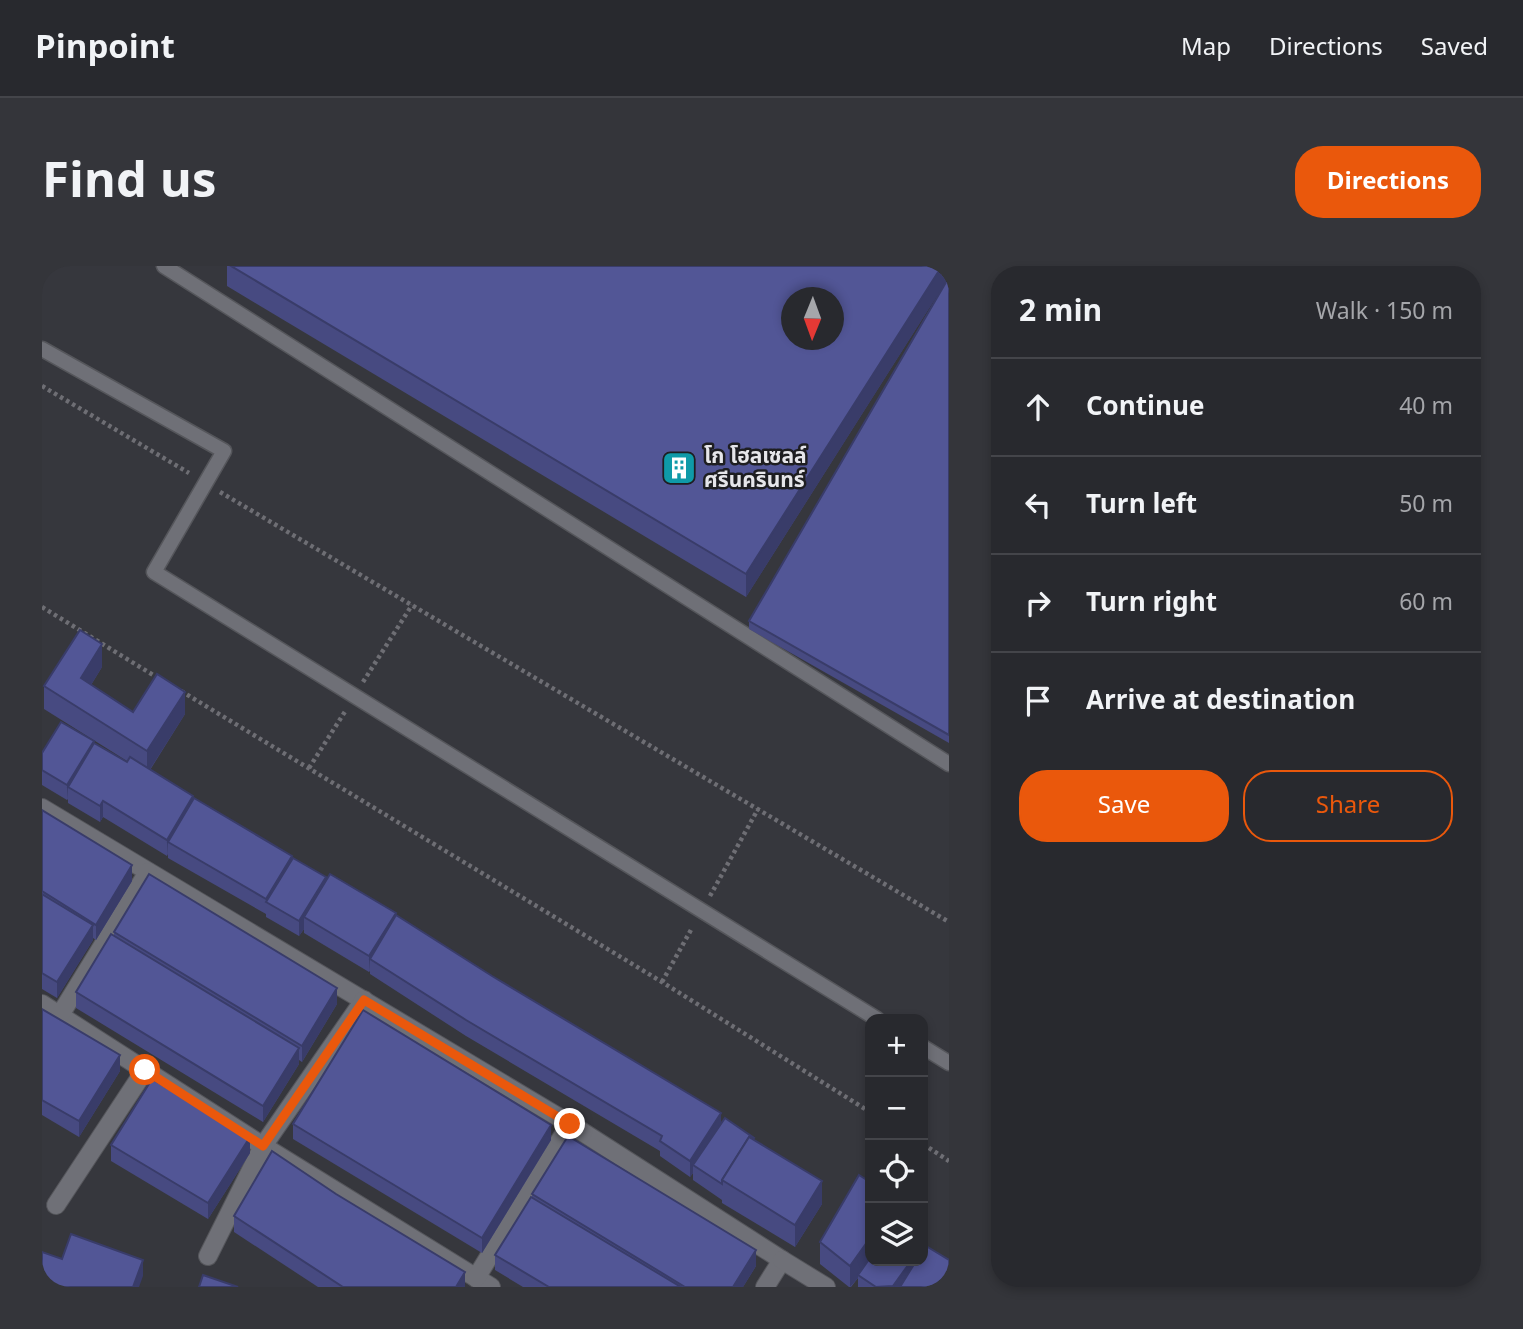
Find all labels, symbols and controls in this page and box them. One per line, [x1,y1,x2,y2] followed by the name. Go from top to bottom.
[35,23,175,73] text: Pinpoint
[1181,30,1231,66] text: Map
[1269,30,1383,66] text: Directions
[1421,30,1488,66] text: Saved
[42,145,216,219] text: Find us
[1295,146,1481,218] button: Directions
[781,287,844,350] north arrow
[1019,289,1102,335] text: 2 min
[1316,295,1453,329] text: Walk · 150 m
[1086,387,1204,427] text: Continue
[1019,388,1057,426] icon: ahead
[1399,390,1453,424] text: 40 m
[704,441,807,496] place label: โก โฮลเซลล์ ศรีนครินทร์
[660,449,698,487] building icon: โก โฮลเซลล์ ศรีนครินทร์
[1086,485,1197,525] text: Turn left
[1019,486,1057,524] icon: left
[1399,488,1453,522] text: 50 m
[1086,583,1217,623] text: Turn right
[1019,584,1057,622] icon: right
[1399,586,1453,620] text: 60 m
[1086,681,1355,721] text: Arrive at destination
[1019,682,1057,720] icon: arrive
[1019,770,1229,842] button: Save
[1243,770,1453,842] button: Share
[865,1014,928,1266] map controls
[865,1014,928,1077] button: +
[129,1054,160,1085] route start
[865,1077,928,1140] button: −
[554,1108,585,1139] route end
[865,1140,928,1203] button: locate
[865,1203,928,1266] button: layers

